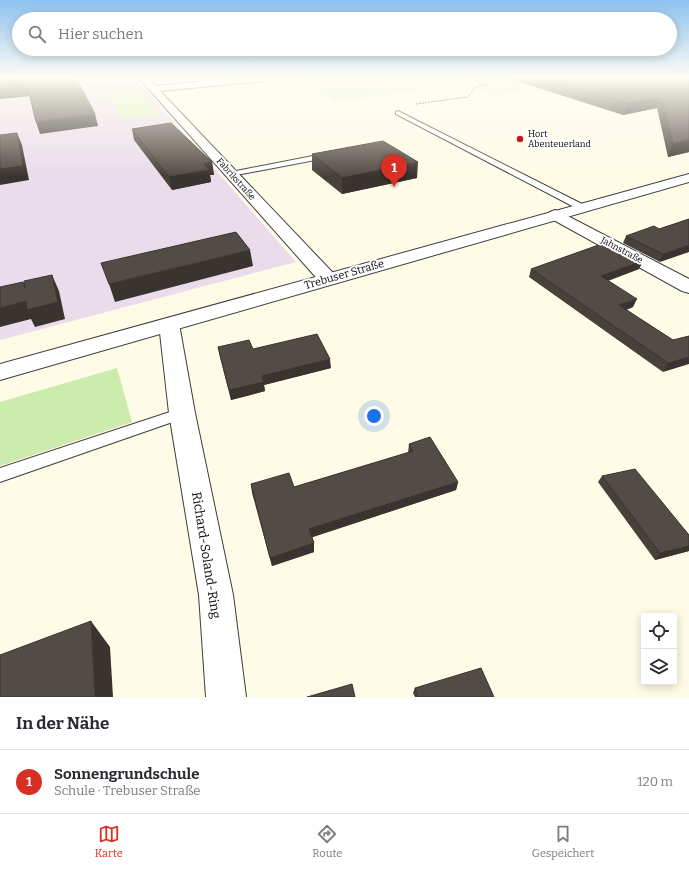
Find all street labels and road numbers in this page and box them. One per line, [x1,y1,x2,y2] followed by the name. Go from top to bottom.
[214,156,258,202] street label: Fabrikstraße
[599,234,645,265] street label: Jahnstraße
[303,257,386,292] street label: Trebuser Straße
[189,491,224,620] street label: Richard-Soland-Ring

